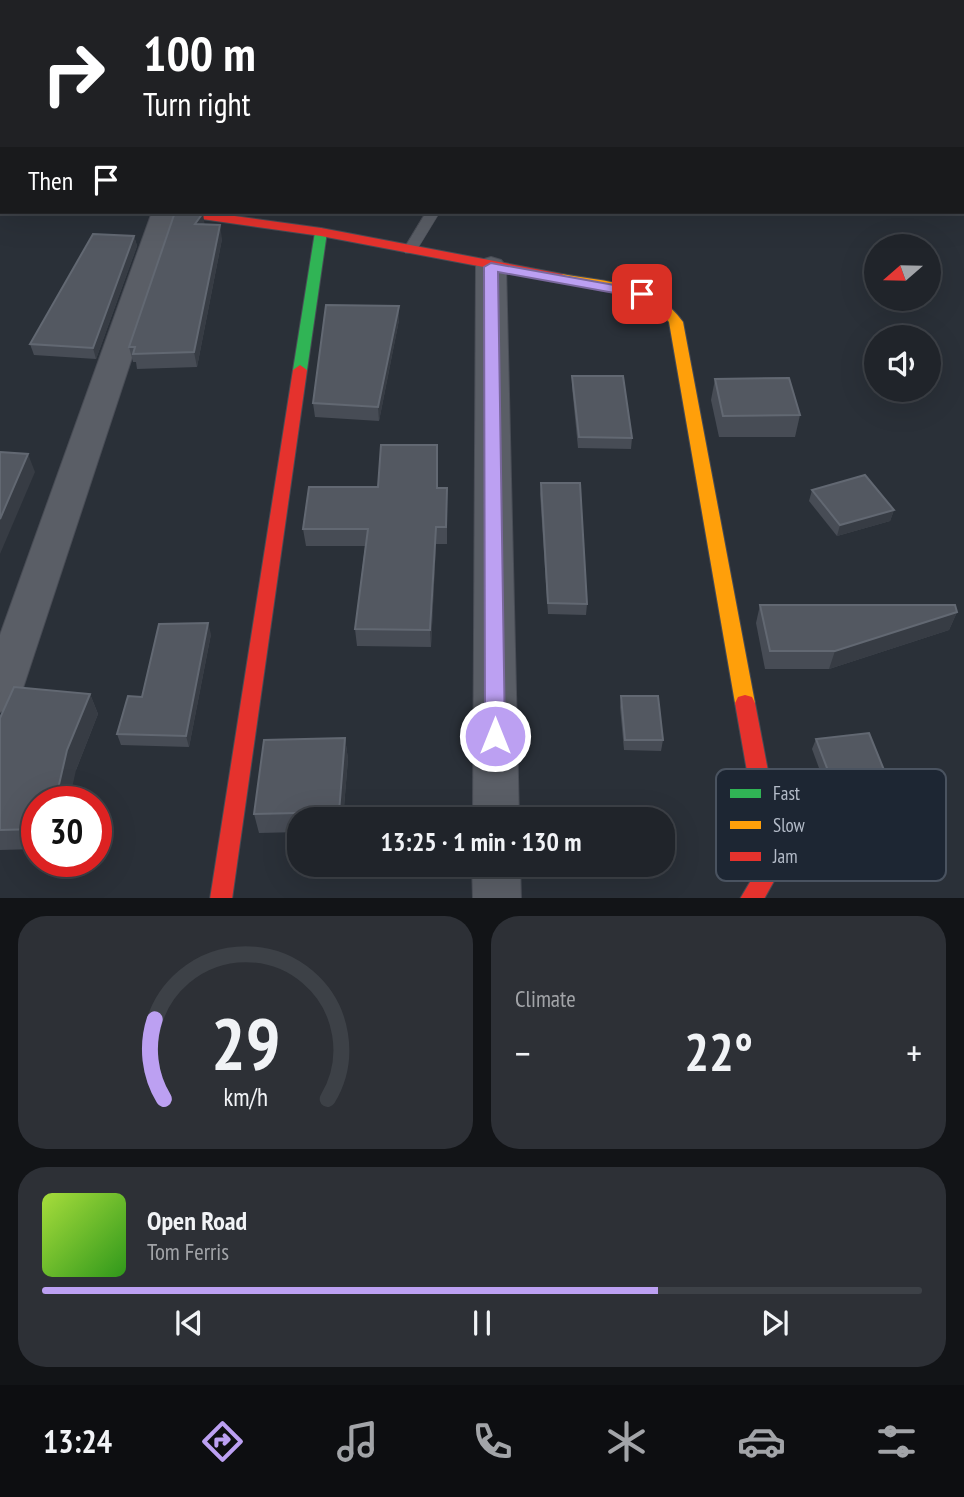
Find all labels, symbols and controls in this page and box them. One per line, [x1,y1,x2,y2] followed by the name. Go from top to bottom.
[143,21,256,85] text: 100 m
[28,28,119,119] icon: right
[143,83,251,125] text: Turn right
[87,161,125,199] icon: arrive
[28,164,73,197] text: Then
[864,234,942,312] north arrow
[864,234,941,402] map controls
[612,264,672,324] pin
[623,275,661,313] icon: arrive
[864,325,941,402] button: sound
[458,699,532,773] position arrow
[716,769,946,881] legend
[773,781,801,805] text: Fast
[21,786,112,877] speed limit sign: 30
[773,813,806,837] text: Slow
[381,825,581,858] text: 13:25 · 1 min · 130 m
[772,844,798,868] text: Jam
[515,984,576,1013] text: Climate
[211,995,280,1089] text: 29
[684,1018,753,1085] text: 22°
[515,1028,531,1077] text: −
[906,1028,922,1077] text: +
[223,1080,268,1112] text: km/h
[147,1204,247,1237] text: Open Road
[147,1237,229,1266] text: Tom Ferris
[170,1304,208,1342] icon: previous
[463,1304,501,1342] icon: pause
[756,1304,794,1342] icon: next
[198,1417,247,1466] icon: directions
[333,1417,382,1466] icon: music
[468,1417,517,1466] icon: phone
[602,1417,651,1466] icon: climate
[737,1417,786,1466] icon: car
[872,1417,921,1466] icon: filters
[43,1420,112,1462] text: 13:24

